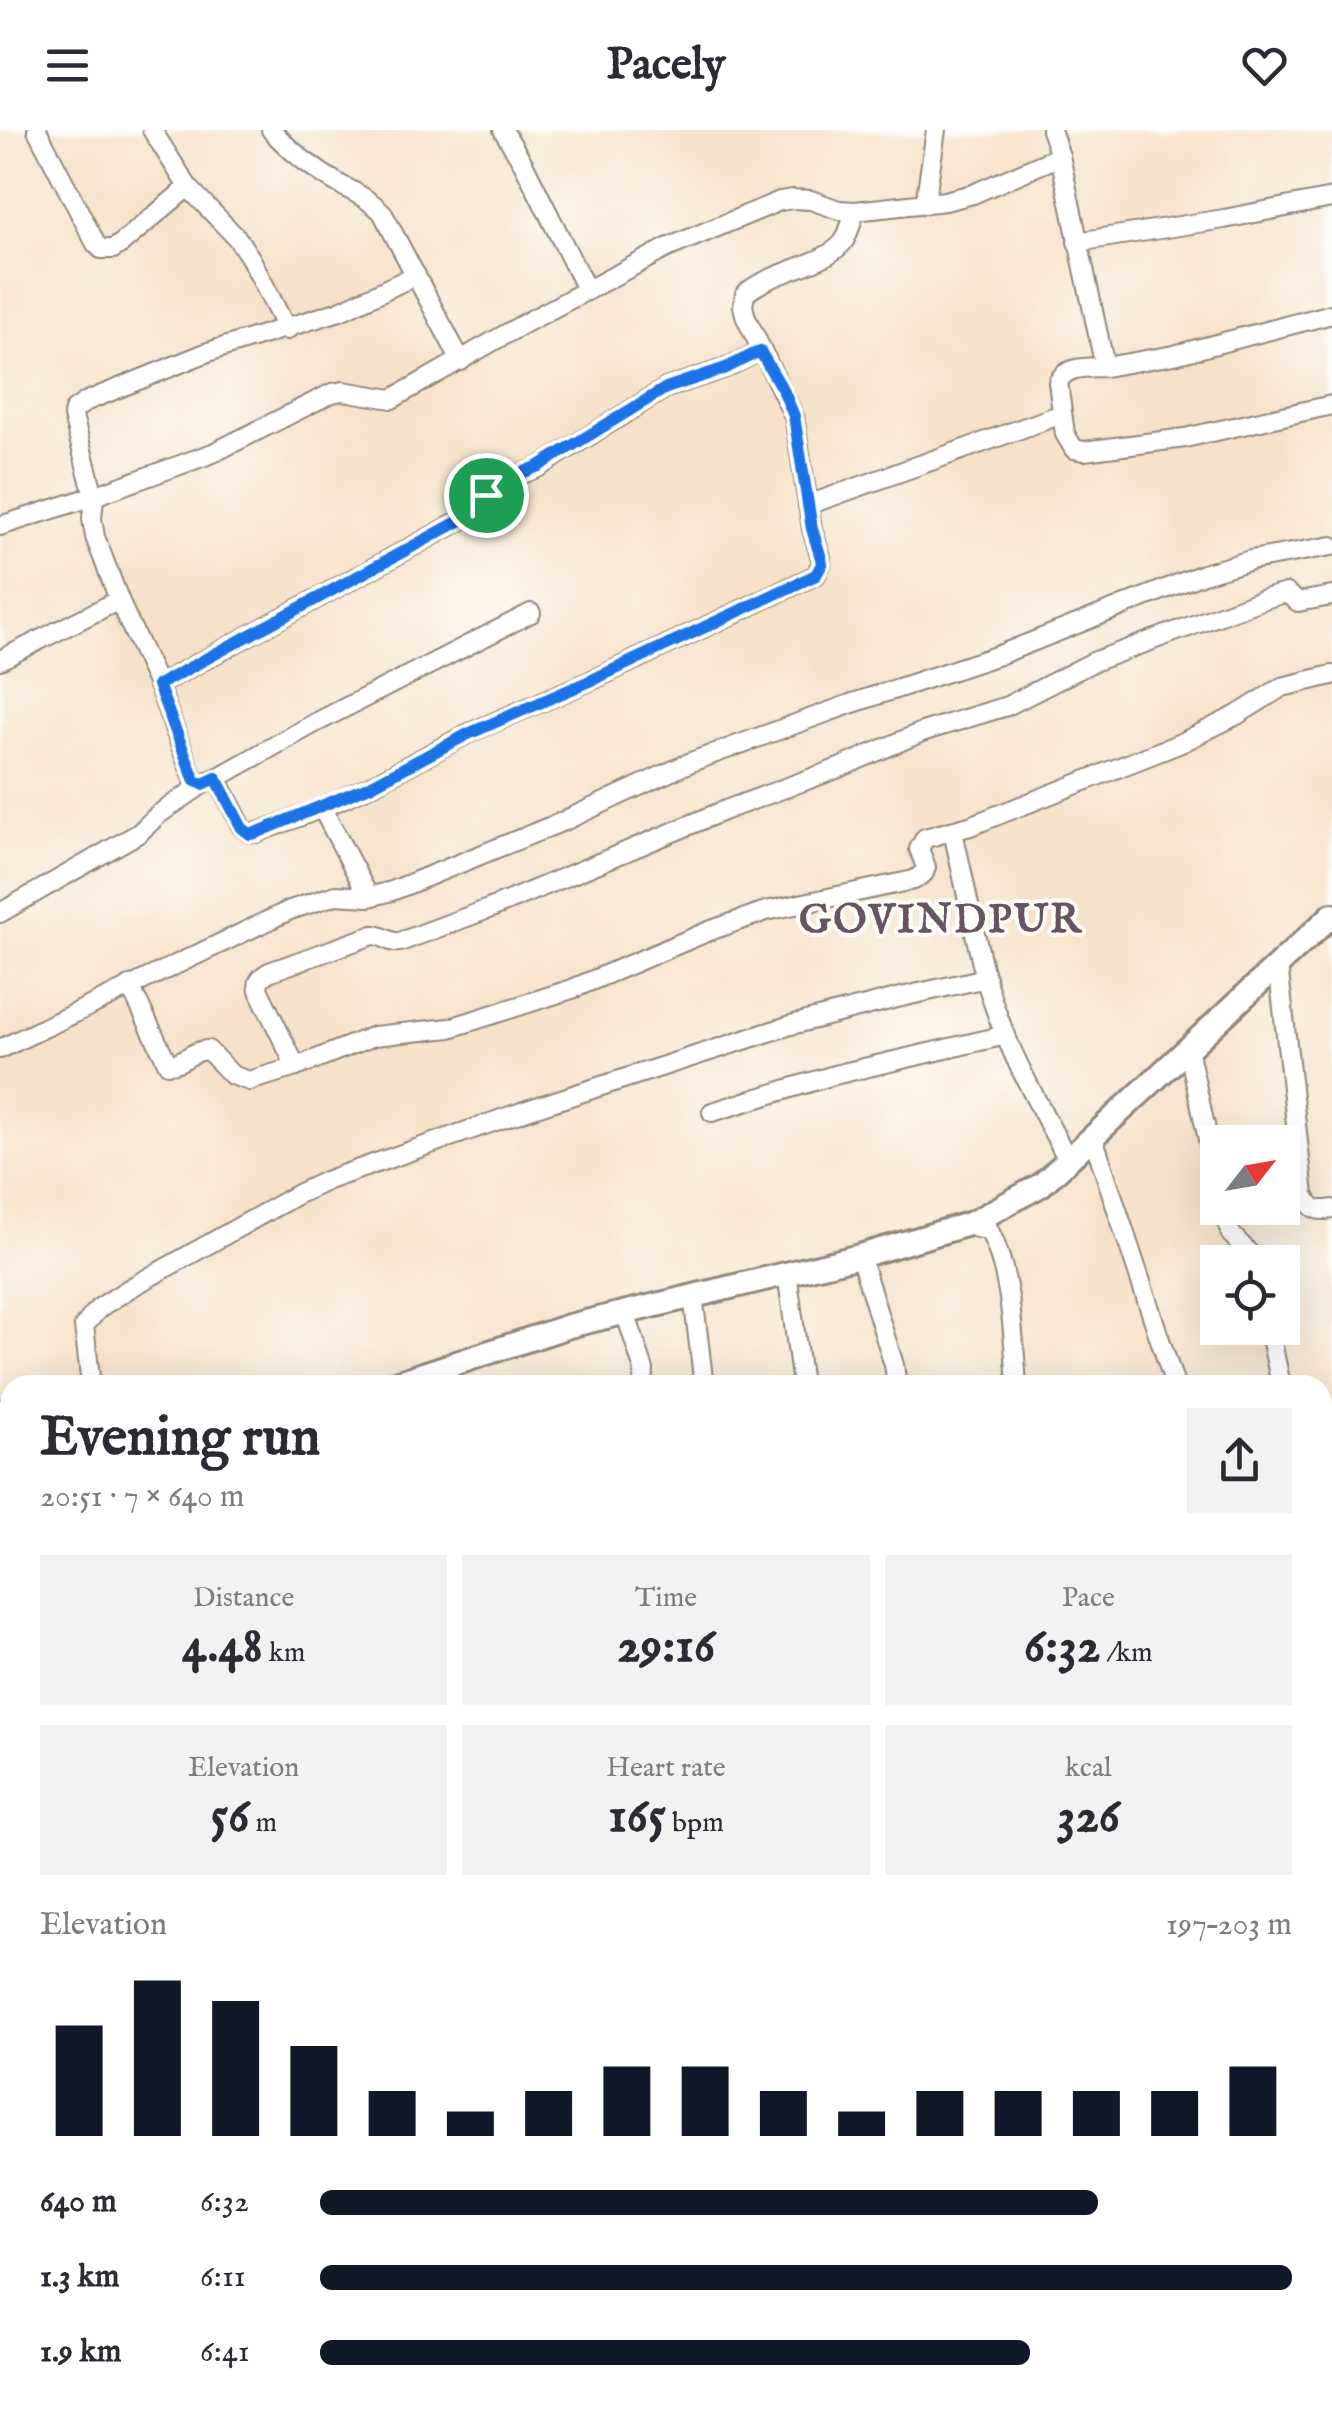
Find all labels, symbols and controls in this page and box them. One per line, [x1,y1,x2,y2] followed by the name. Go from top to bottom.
[606,37,726,94] text: Pacely
[40,38,95,93] icon: menu
[1237,38,1292,93] icon: heart
[444,453,529,538] pin
[459,468,514,523] icon: arrive
[799,896,1083,947] district label: GOVINDPUR
[1200,1125,1300,1225] north arrow
[1200,1125,1300,1345] map controls
[1200,1245,1300,1345] button: locate
[40,1404,320,1474] text: Evening run
[1187,1408,1292,1513] button: share
[40,1477,245,1518] text: 20:51 · 7 × 640 m
[193,1581,294,1616] text: Distance
[635,1581,697,1616] text: Time
[1062,1581,1115,1616] text: Pace
[182,1616,263,1679] text: 4.48
[617,1616,715,1679] text: 29:16
[1024,1616,1100,1679] text: 6:32
[263,1636,305,1671] text: km
[1100,1636,1153,1671] text: /km
[188,1751,299,1786] text: Elevation
[606,1751,726,1786] text: Heart rate
[1065,1751,1112,1786] text: kcal
[210,1786,249,1849] text: 56
[608,1786,666,1849] text: 165
[1057,1786,1120,1849] text: 326
[249,1806,277,1841] text: m
[666,1806,724,1841] text: bpm
[40,1905,167,1946] text: Elevation
[1166,1905,1292,1946] text: 197–203 m
[40,2182,117,2223] text: 640 m
[200,2182,249,2223] text: 6:32
[40,2257,120,2298] text: 1.3 km
[200,2257,246,2298] text: 6:11
[40,2332,122,2373] text: 1.9 km
[200,2332,250,2373] text: 6:41

